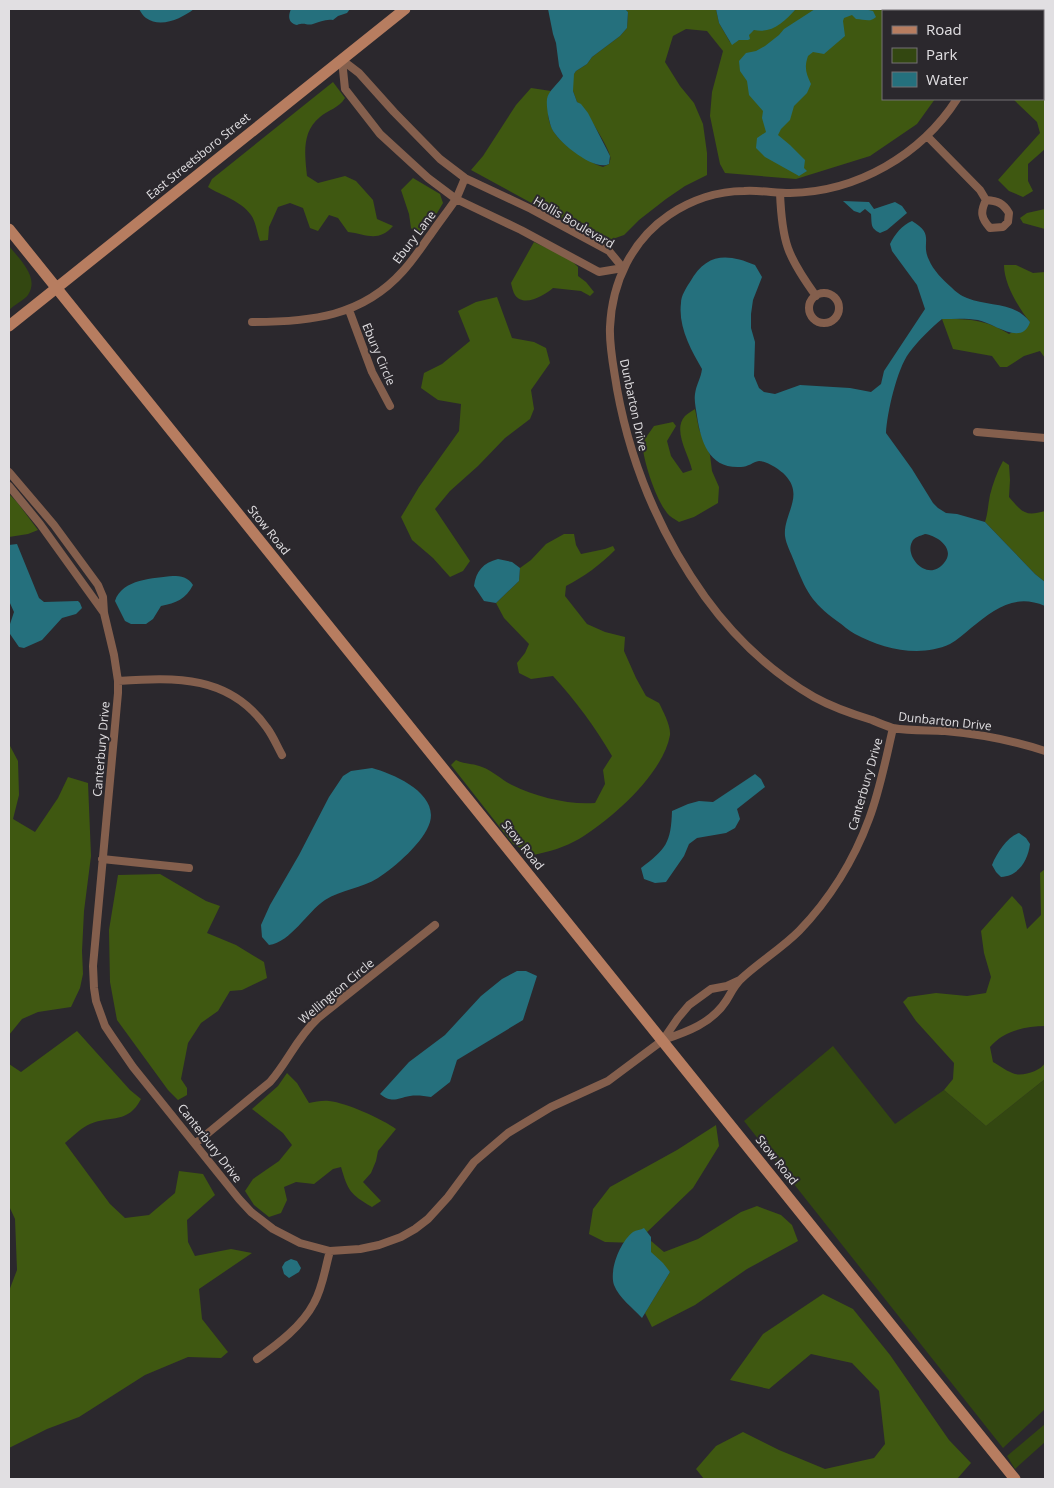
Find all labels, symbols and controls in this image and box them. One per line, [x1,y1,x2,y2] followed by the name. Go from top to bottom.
[882,10,1044,100] legend
[926,19,962,39] text: Road
[926,44,957,64] text: Park
[926,69,968,89] text: Water
[143,109,253,203] street label: East Streetsboro Street
[530,192,618,252] street label: Hollis Boulevard
[388,207,440,267] street label: Ebury Lane
[358,320,400,388] street label: Ebury Circle
[616,357,652,453] street label: Dunbarton Drive
[244,502,294,558] street label: Stow Road
[88,700,114,797] street label: Canterbury Drive
[898,708,993,734] street label: Dunbarton Drive
[844,735,886,832] street label: Canterbury Drive
[498,817,548,873] street label: Stow Road
[295,954,378,1028] street label: Wellington Circle
[174,1100,246,1186] street label: Canterbury Drive
[752,1132,802,1188] street label: Stow Road

